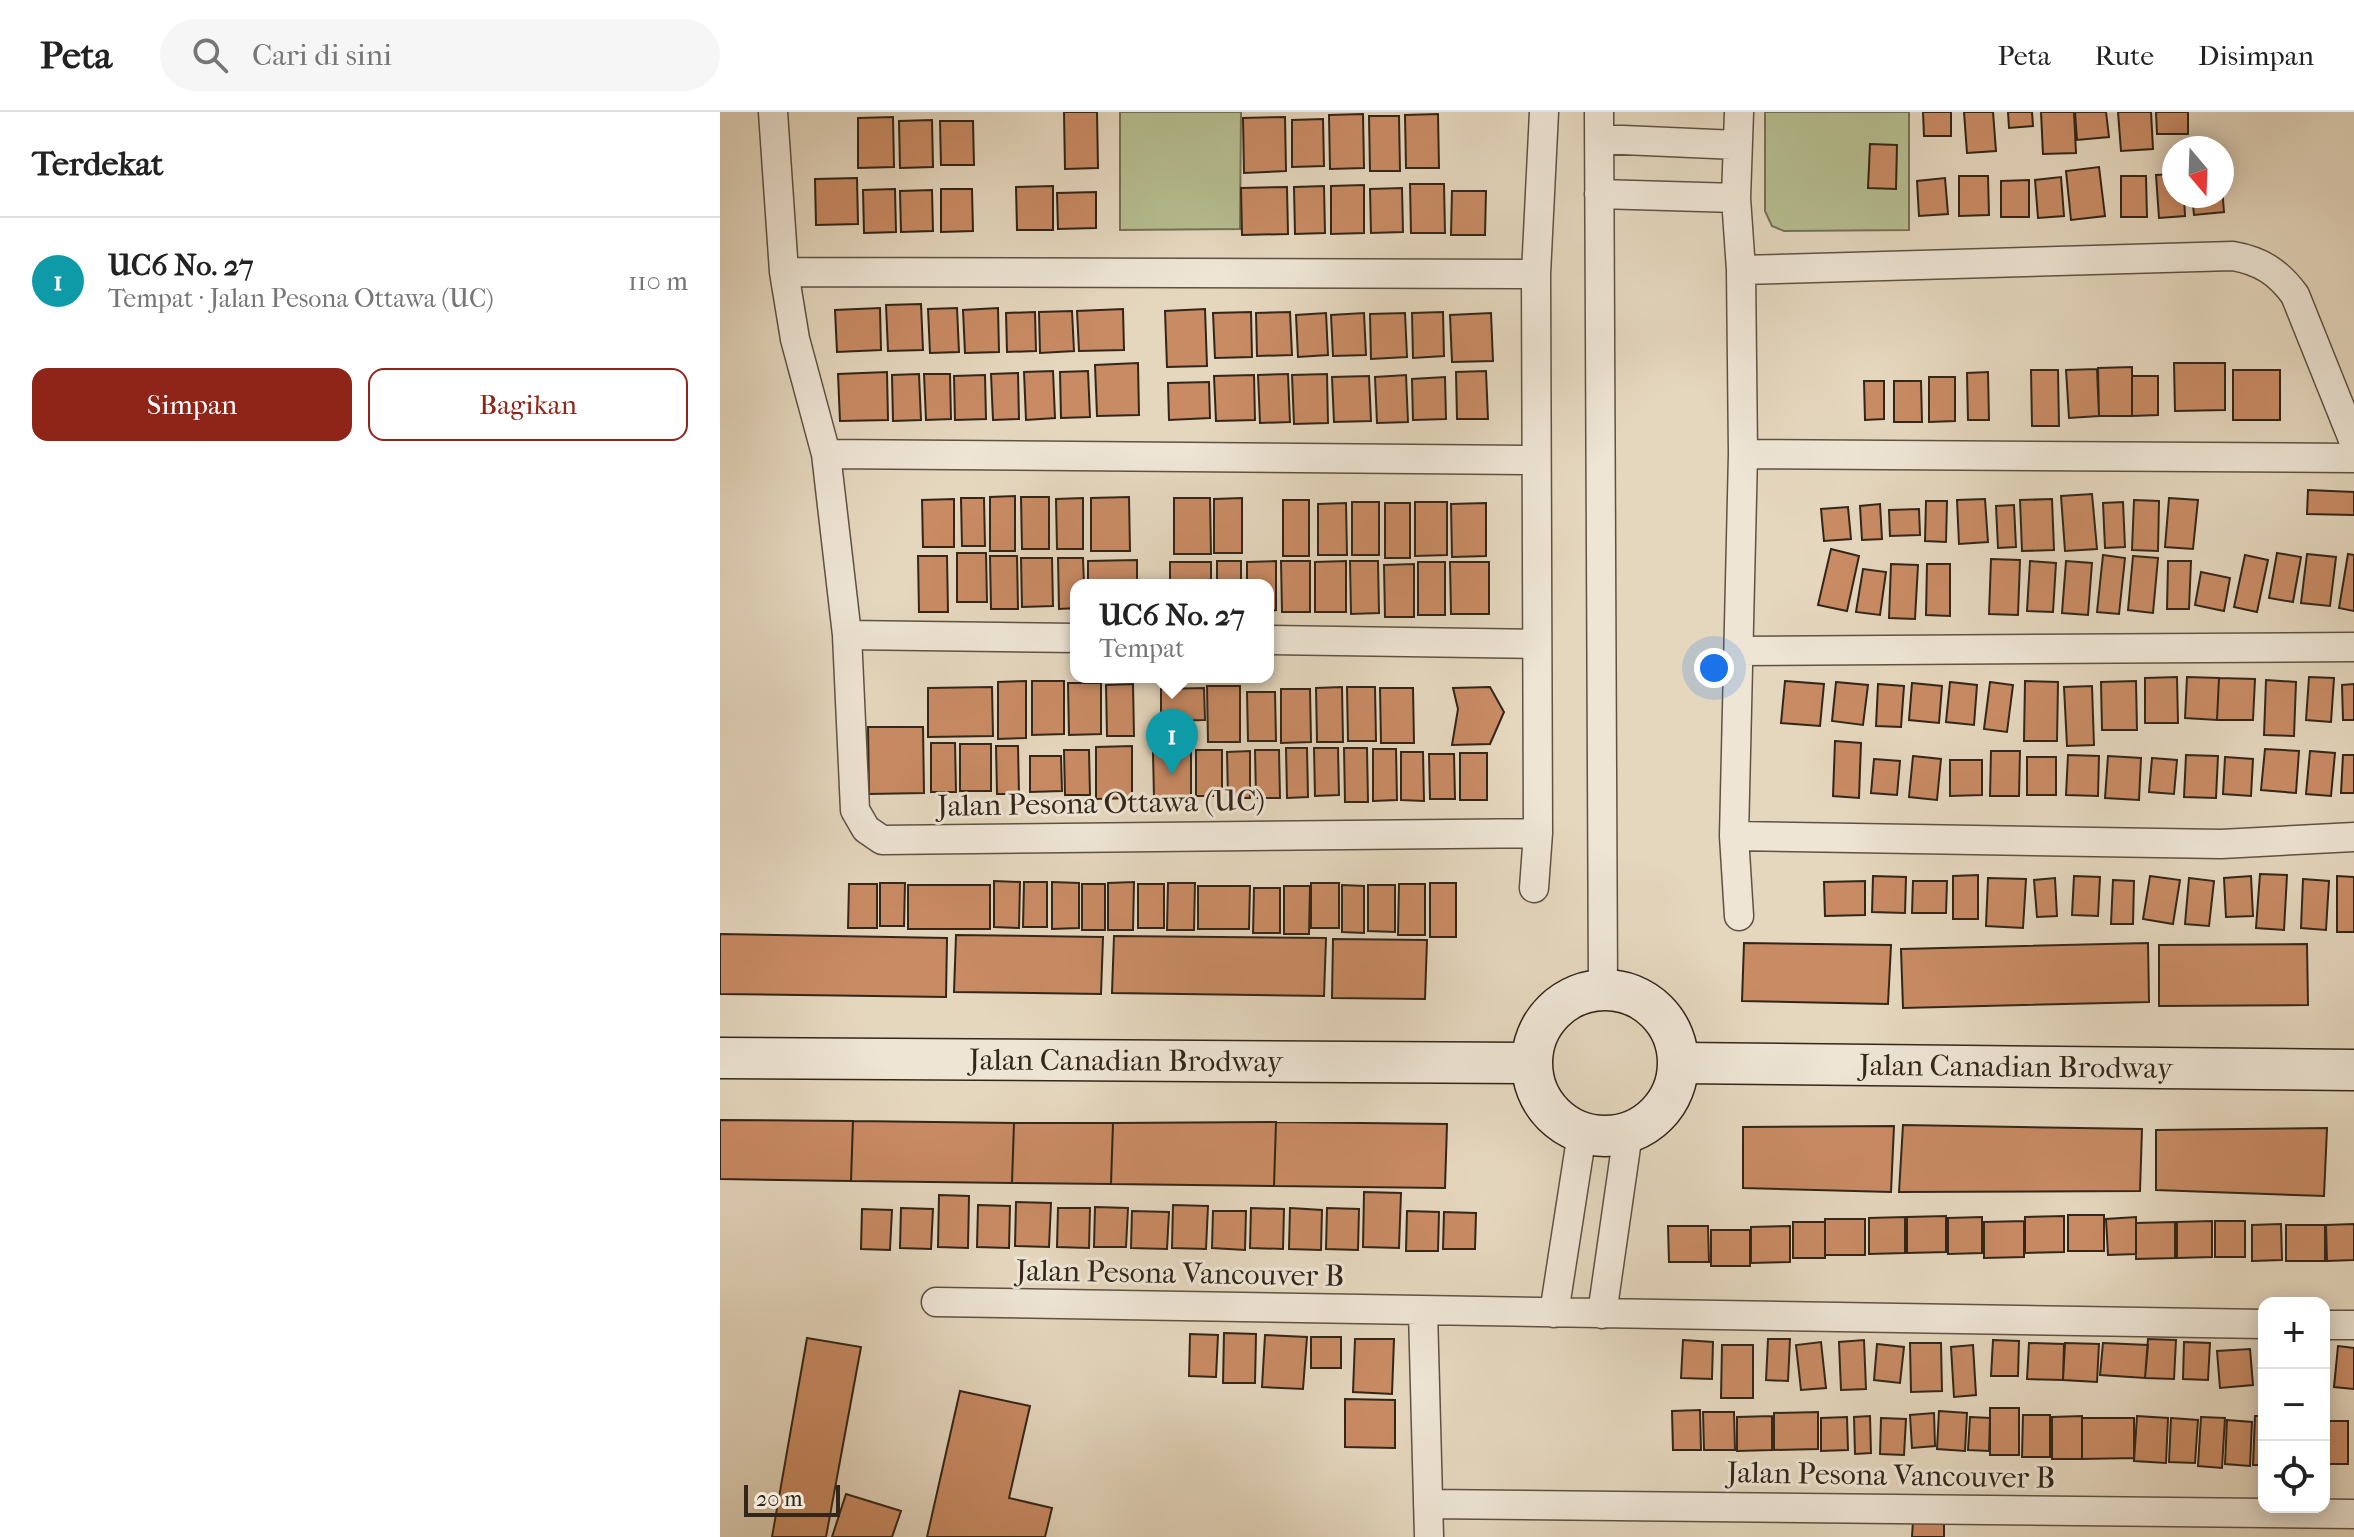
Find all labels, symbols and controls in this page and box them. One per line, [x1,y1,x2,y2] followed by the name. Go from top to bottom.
[160,19,720,91] search box
[40,33,112,78] text: Peta
[188,33,232,77] icon: search
[252,38,392,73] text: Cari di sini
[1998,39,2051,72] text: Peta
[2095,39,2154,72] text: Rute
[2198,39,2314,72] text: Disimpan
[2162,136,2234,208] north arrow
[32,144,163,184] text: Terdekat
[108,248,254,283] text: UC6 No. 27
[53,266,63,297] text: 1
[628,266,688,297] text: 110 m
[108,283,494,314] text: Tempat · Jalan Pesona Ottawa (UC)
[32,368,352,441] button: Simpan
[368,368,688,441] button: Bagikan
[1070,579,1274,683] popup
[1099,598,1245,633] text: UC6 No. 27
[1099,633,1184,664] text: Tempat
[1694,648,1734,688] your location
[1146,709,1198,775] pin: 1
[935,783,1265,824] street label: Jalan Pesona Ottawa (UC)
[967,1043,1284,1079] street label: Jalan Canadian Brodway
[1857,1048,2174,1086] street label: Jalan Canadian Brodway
[1014,1253,1344,1294] street label: Jalan Pesona Vancouver B
[2258,1297,2330,1513] map controls
[2258,1297,2330,1369] button: +
[2258,1369,2330,1441] button: −
[2258,1441,2330,1513] button: locate
[1725,1455,2055,1496] street label: Jalan Pesona Vancouver B
[744,1481,840,1517] scale bar
[756,1486,802,1512] text: 20 m

